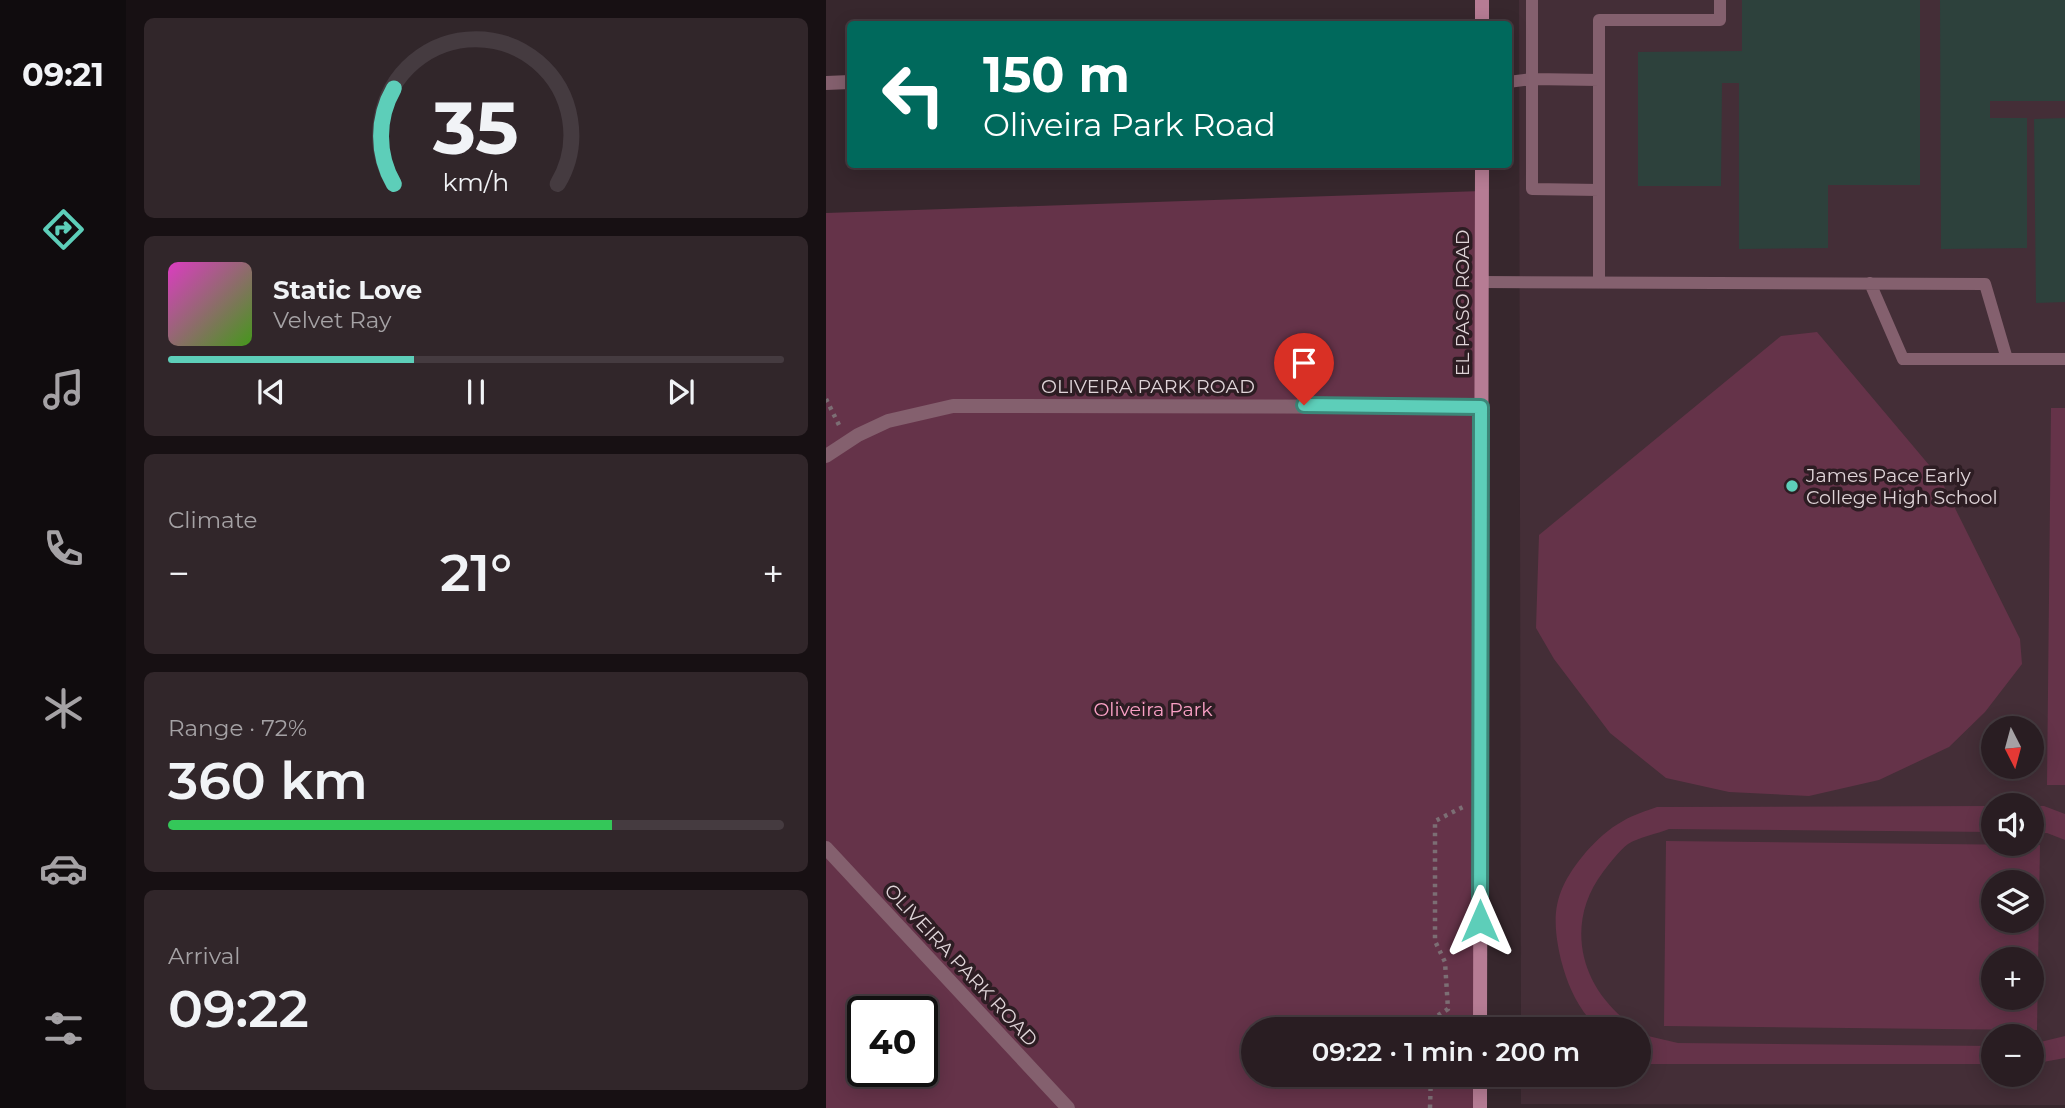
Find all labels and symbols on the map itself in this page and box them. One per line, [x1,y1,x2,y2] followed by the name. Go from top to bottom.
[1451,230,1474,376] street label: EL PASO ROAD
[1274,333,1334,405] pin
[1041,375,1255,398] street label: OLIVEIRA PARK ROAD
[1805,464,1998,509] place label: James Pace Early College High School
[1784,478,1800,494] marker: James Pace Early College High School
[1093,698,1213,721] park label: Oliveira Park
[1981,716,2044,779] north arrow
[880,879,1042,1051] street label: OLIVEIRA PARK ROAD
[1443,884,1517,958] position arrow
[847,996,938,1087] speed limit sign: 40

